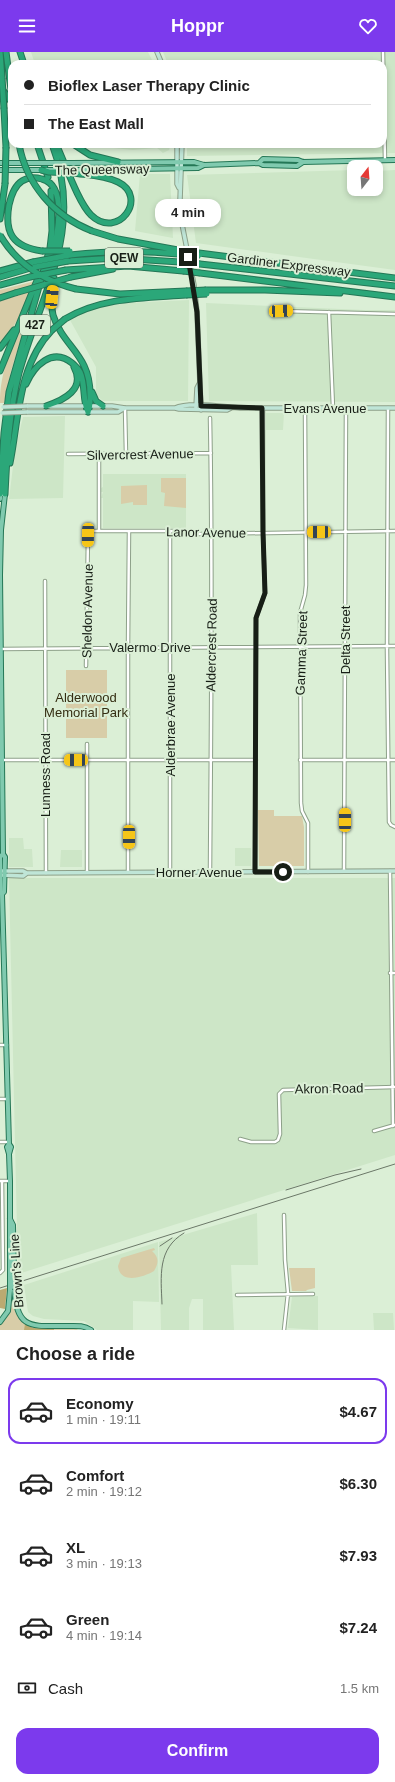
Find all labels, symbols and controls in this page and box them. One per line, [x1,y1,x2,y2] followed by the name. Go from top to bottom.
[16,15,38,37] icon: menu
[357,15,379,37] icon: heart
[171,16,224,36] text: Hoppr
[48,77,250,94] text: Bioflex Laser Therapy Clinic
[48,115,144,132] text: The East Mall
[347,160,383,196] north arrow
[347,160,383,196] map controls
[55,161,150,178] street label: The Queensway
[155,199,221,227] callout: 4 min
[171,205,205,220] text: 4 min
[105,248,143,268] road number: QEW
[179,248,197,266] route end
[226,249,352,280] street label: Gardiner Expressway
[45,284,59,310] car
[269,304,293,318] car
[20,315,50,335] road number: 427
[284,401,366,416] street label: Evans Avenue
[86,446,194,463] street label: Silvercrest Avenue
[82,523,94,547] car
[166,524,246,541] street label: Lanor Avenue
[307,526,331,538] car
[79,564,96,658] street label: Sheldon Avenue
[203,598,220,692] street label: Aldercrest Road
[338,605,353,674] street label: Delta Street
[293,610,310,696] street label: Gamma Street
[109,640,191,655] street label: Valermo Drive
[163,673,178,777] street label: Alderbrae Avenue
[44,690,128,720] park label: Alderwood Memorial Park
[38,733,53,817] street label: Lunness Road
[64,754,88,766] car
[339,808,351,832] car
[123,825,135,849] car
[274,863,292,881] route start
[156,865,242,880] street label: Horner Avenue
[295,1080,363,1097] street label: Akron Road
[6,1234,27,1308] street label: Brown's Line
[16,1344,135,1364] text: Choose a ride
[18,1393,54,1429] icon: car
[66,1395,134,1412] text: Economy
[339,1403,377,1420] text: $4.67
[66,1412,141,1427] text: 1 min · 19:11
[18,1465,54,1501] icon: car
[66,1467,124,1484] text: Comfort
[339,1475,377,1492] text: $6.30
[66,1484,142,1499] text: 2 min · 19:12
[18,1537,54,1573] icon: car
[66,1539,85,1556] text: XL
[339,1547,377,1564] text: $7.93
[66,1556,142,1571] text: 3 min · 19:13
[18,1609,54,1645] icon: car
[66,1611,109,1628] text: Green
[339,1619,377,1636] text: $7.24
[66,1628,142,1643] text: 4 min · 19:14
[16,1677,38,1699] icon: cash
[48,1680,83,1697] text: Cash
[340,1681,379,1696] text: 1.5 km
[16,1728,379,1774] button: Confirm

